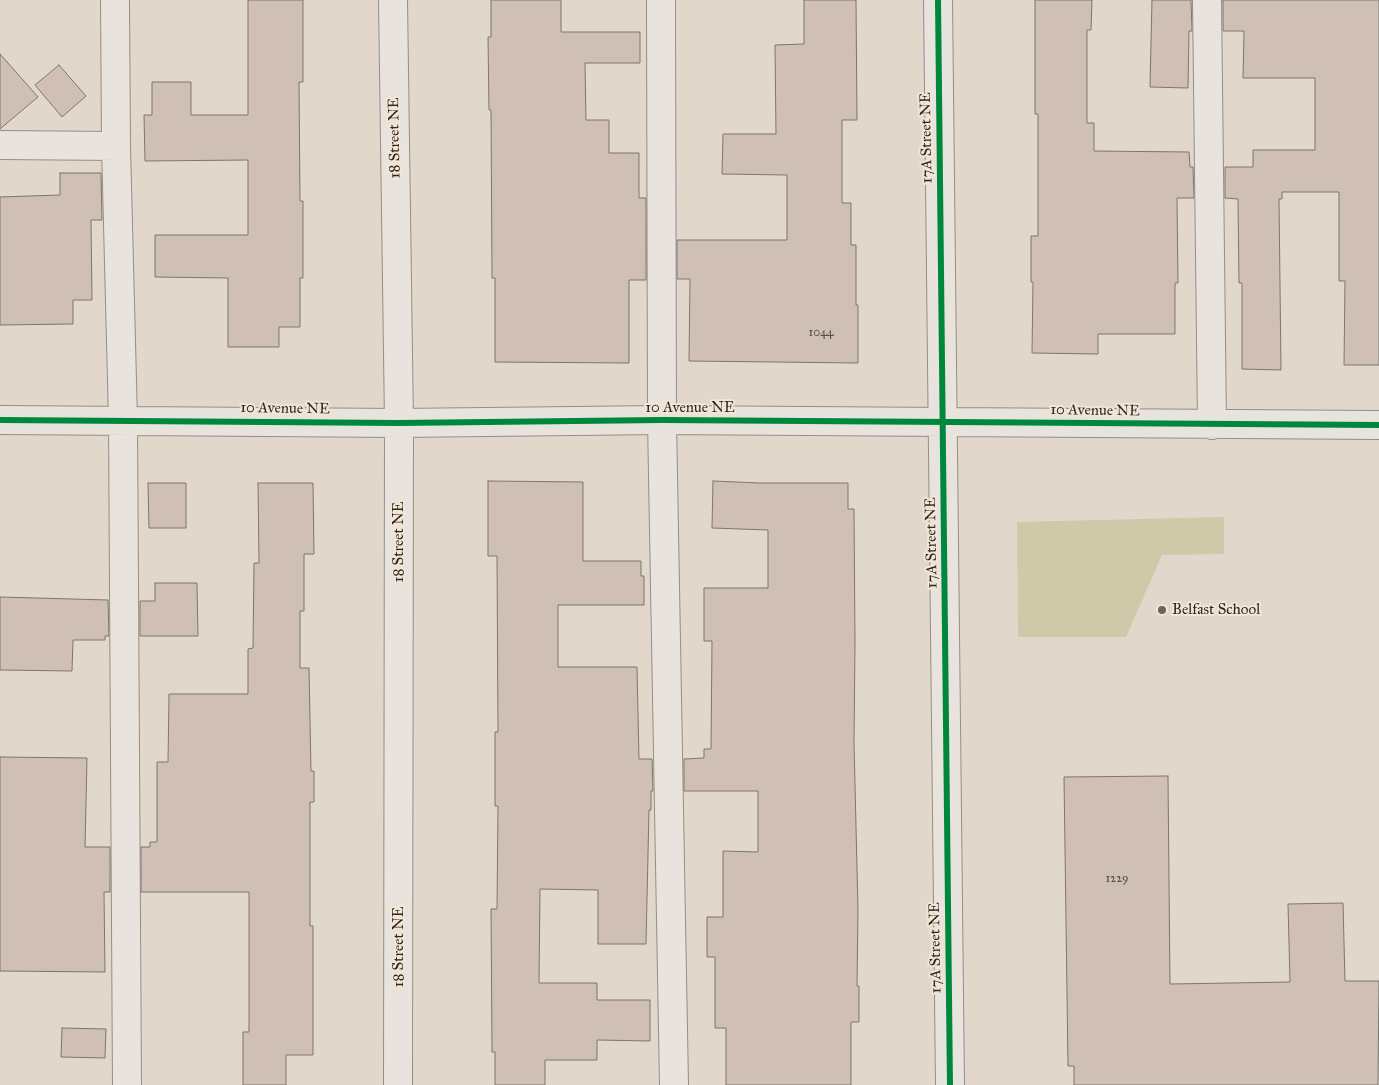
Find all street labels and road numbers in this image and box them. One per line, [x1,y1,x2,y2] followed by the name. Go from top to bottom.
[917,92,937,184] street label: 17A Street NE
[385,97,405,179] street label: 18 Street NE
[240,399,330,419] street label: 10 Avenue NE
[645,399,735,417] street label: 10 Avenue NE
[1050,401,1140,421] street label: 10 Avenue NE
[922,497,942,589] street label: 17A Street NE
[390,501,408,583] street label: 18 Street NE
[926,902,946,994] street label: 17A Street NE
[390,906,408,988] street label: 18 Street NE

